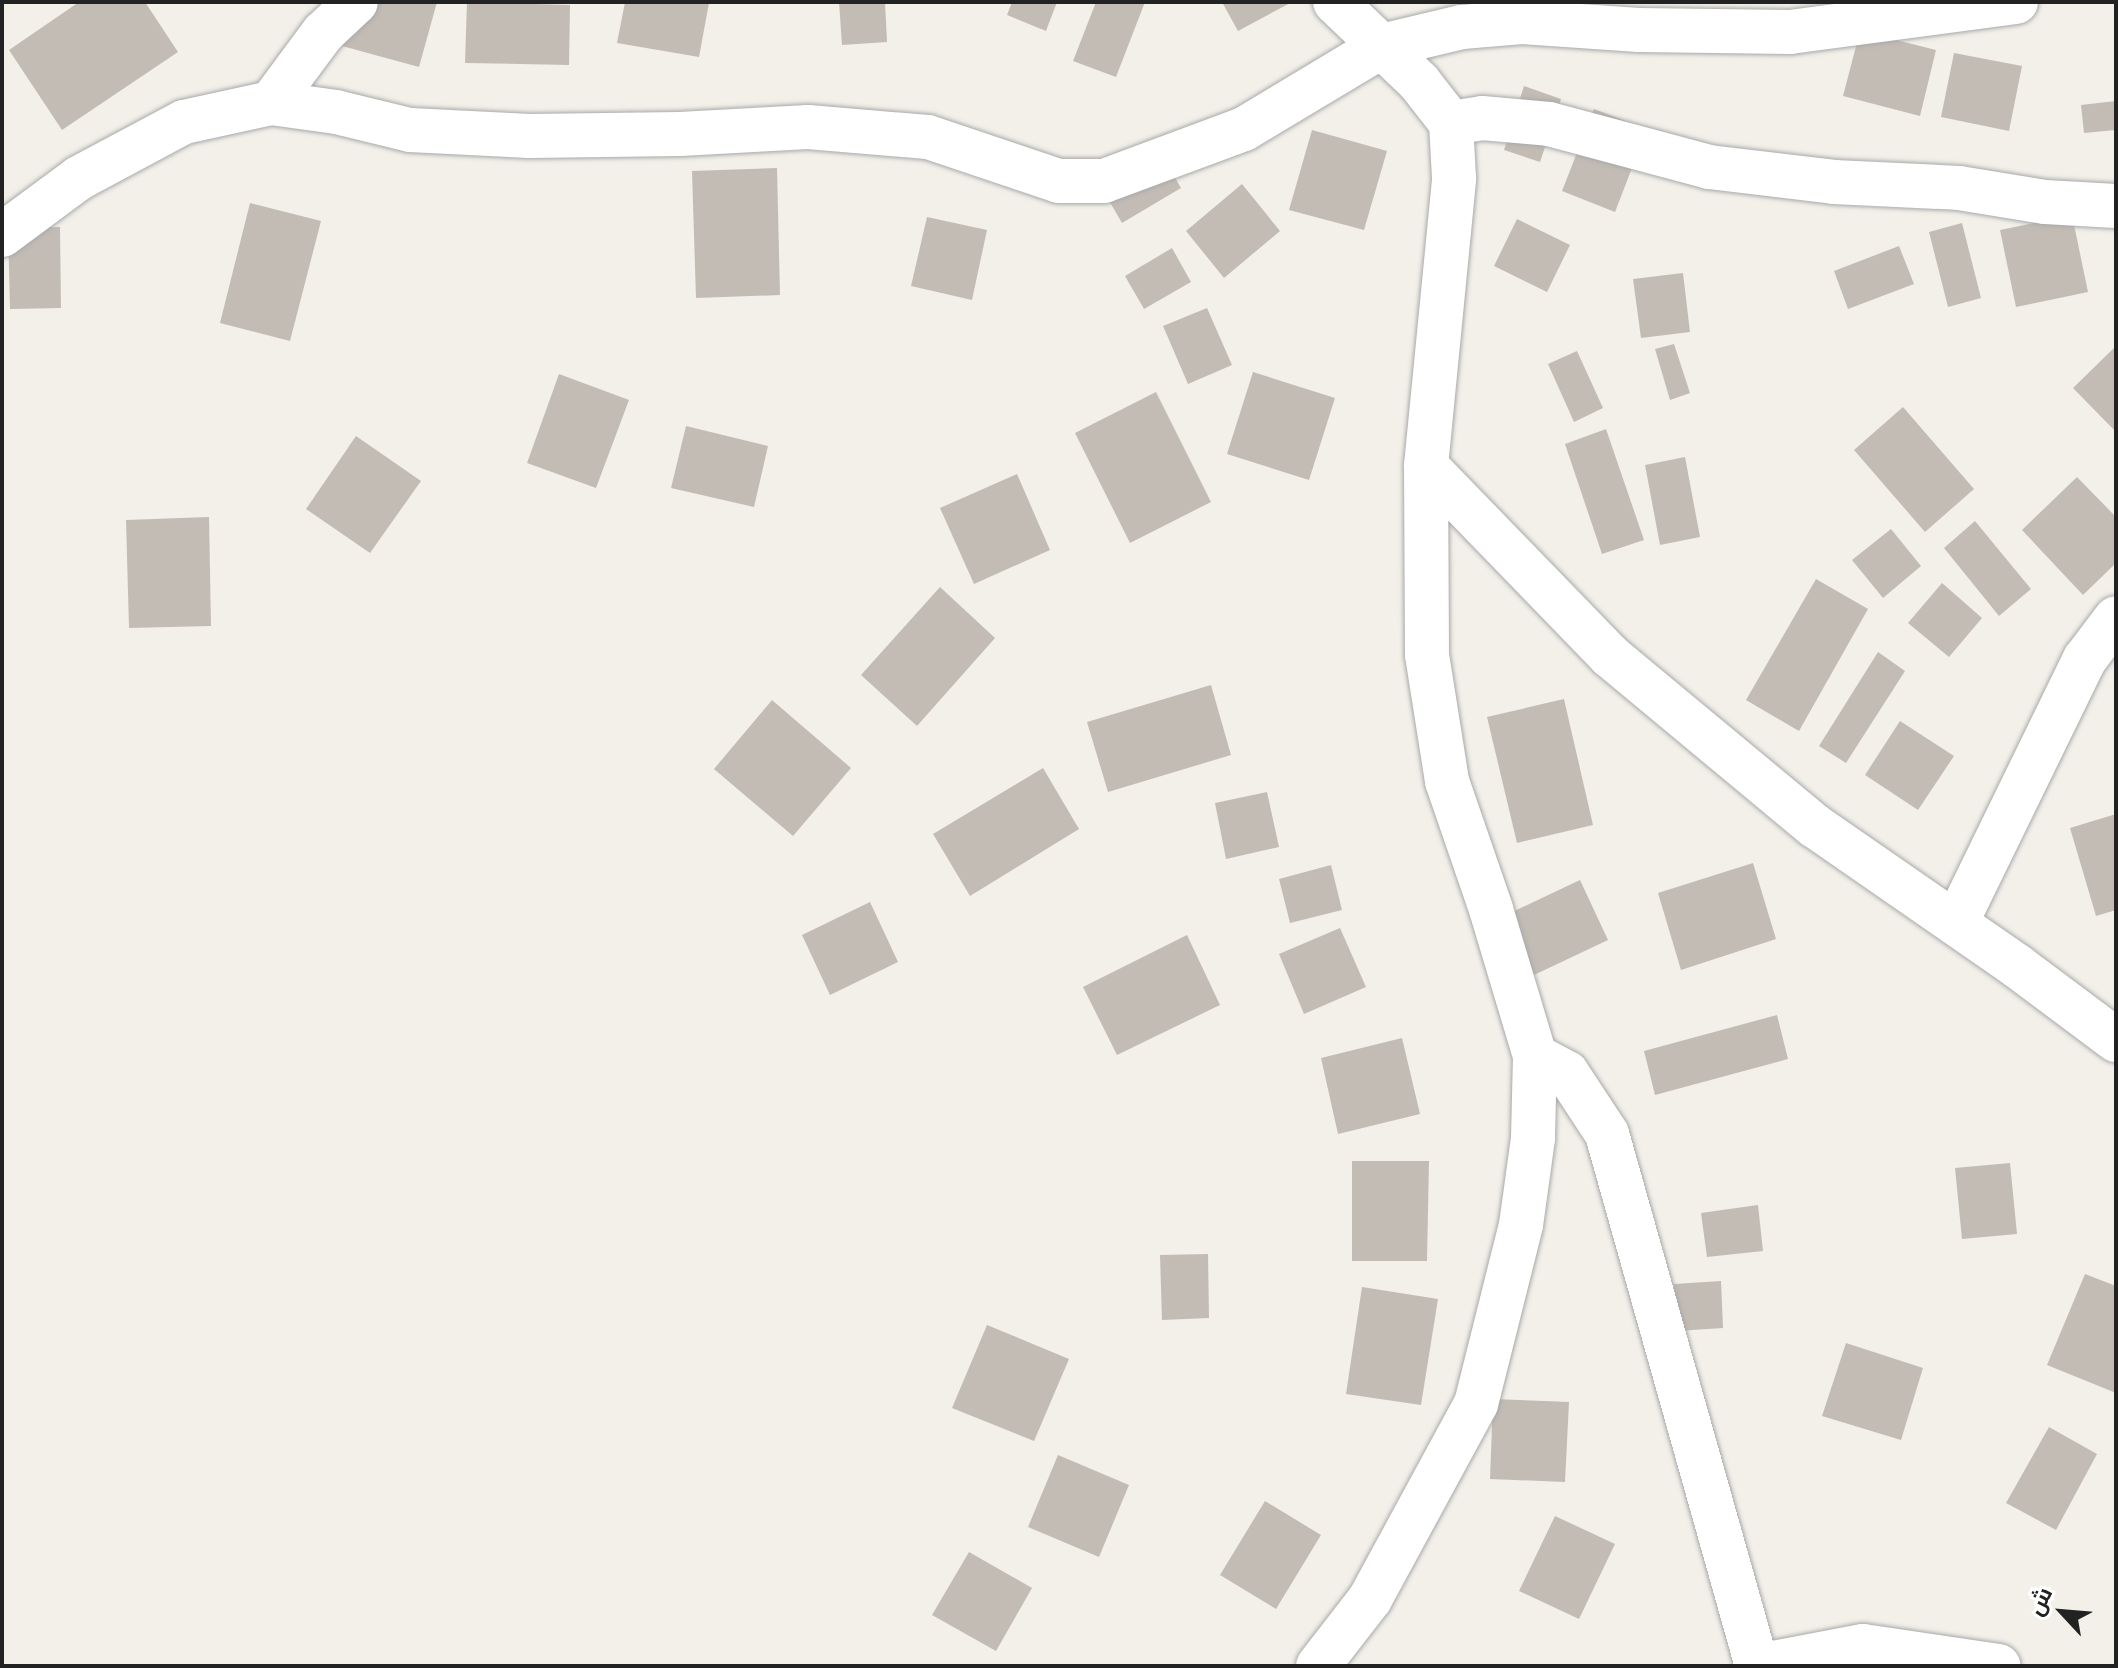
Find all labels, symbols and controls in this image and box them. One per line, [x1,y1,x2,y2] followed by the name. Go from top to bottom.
[2022,1572,2102,1652] north arrow
[2020,1582,2060,1621] text: ش

